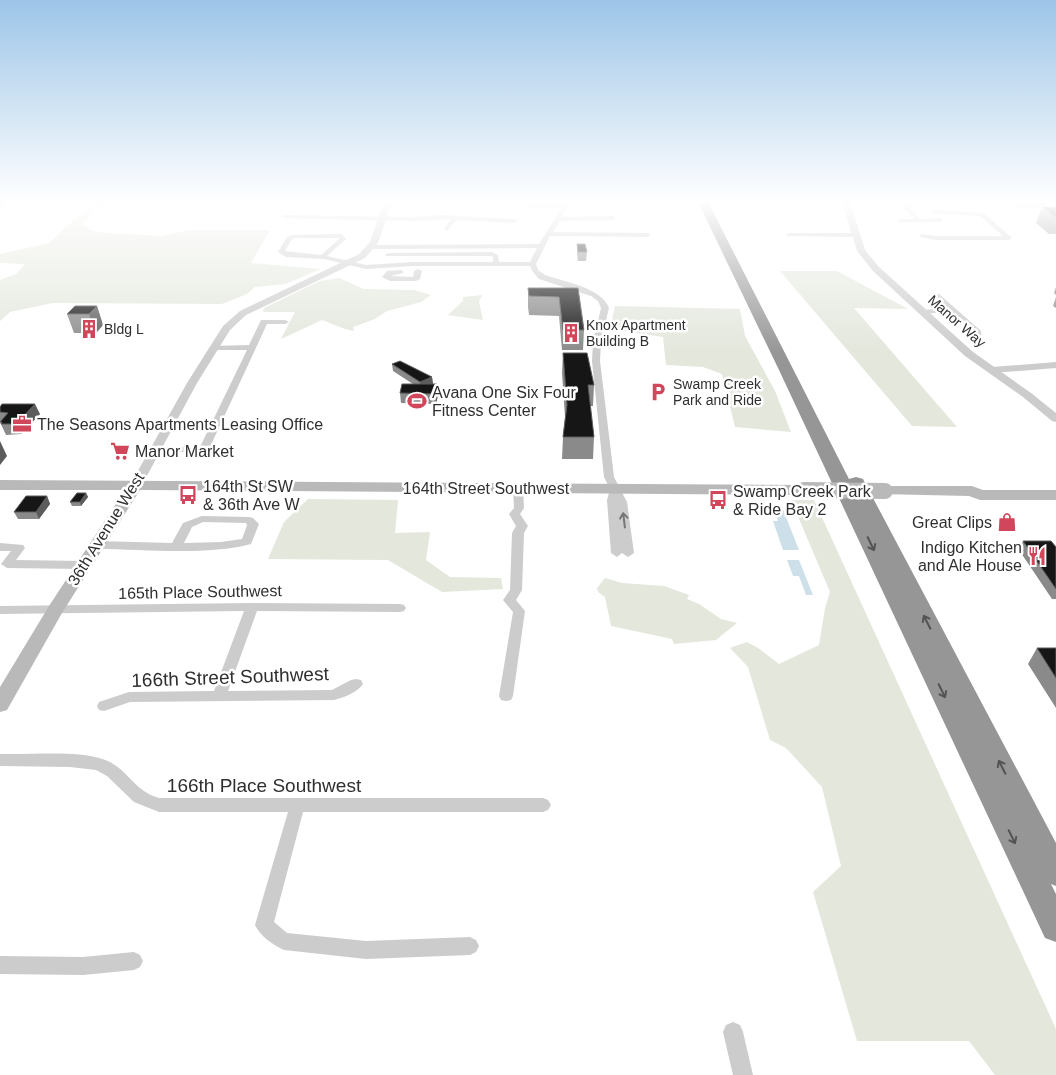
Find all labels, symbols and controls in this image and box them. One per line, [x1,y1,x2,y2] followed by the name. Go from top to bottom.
[925,292,989,350] street label: Manor Way
[586,317,686,349] place label: Knox Apartment Building B
[78,318,100,340] building icon: Bldg L
[104,321,144,337] place label: Bldg L
[560,322,582,344] building icon: Knox Apartment Building B
[673,376,762,408] place label: Swamp Creek Park and Ride
[647,381,669,403] parking icon: Swamp Creek Park and Ride
[432,384,576,419] place label: Avana One Six Four Fitness Center
[406,390,428,412] sports icon: Avana One Six Four Fitness Center
[11,413,33,435] office icon: The Seasons Apartments Leasing Office
[37,416,323,433] place label: The Seasons Apartments Leasing Office
[109,440,131,462] supermarket icon: Manor Market
[135,443,234,460] place label: Manor Market
[65,469,148,588] street label: 36th Avenue West
[203,478,301,513] place label: 164th St SW & 36th Ave W
[403,480,570,497] street label: 164th Street Southwest
[733,483,872,518] place label: Swamp Creek Park & Ride Bay 2
[177,484,199,506] bus stop icon: 164th St SW & 36th Ave W
[707,489,729,511] bus stop icon: Swamp Creek Park & Ride Bay 2
[996,511,1018,533] shop icon: Great Clips
[619,513,629,529] one-way arrow
[912,514,992,531] place label: Great Clips
[867,536,876,551] one-way arrow
[918,539,1022,574] place label: Indigo Kitchen and Ale House
[1026,545,1048,567] restaurant icon: Indigo Kitchen and Ale House
[118,582,283,602] street label: 165th Place Southwest
[922,615,931,630] one-way arrow
[131,663,330,691] street label: 166th Street Southwest
[937,683,947,698] one-way arrow
[997,759,1007,774] one-way arrow
[167,775,362,796] street label: 166th Place Southwest
[1008,829,1017,844] one-way arrow

